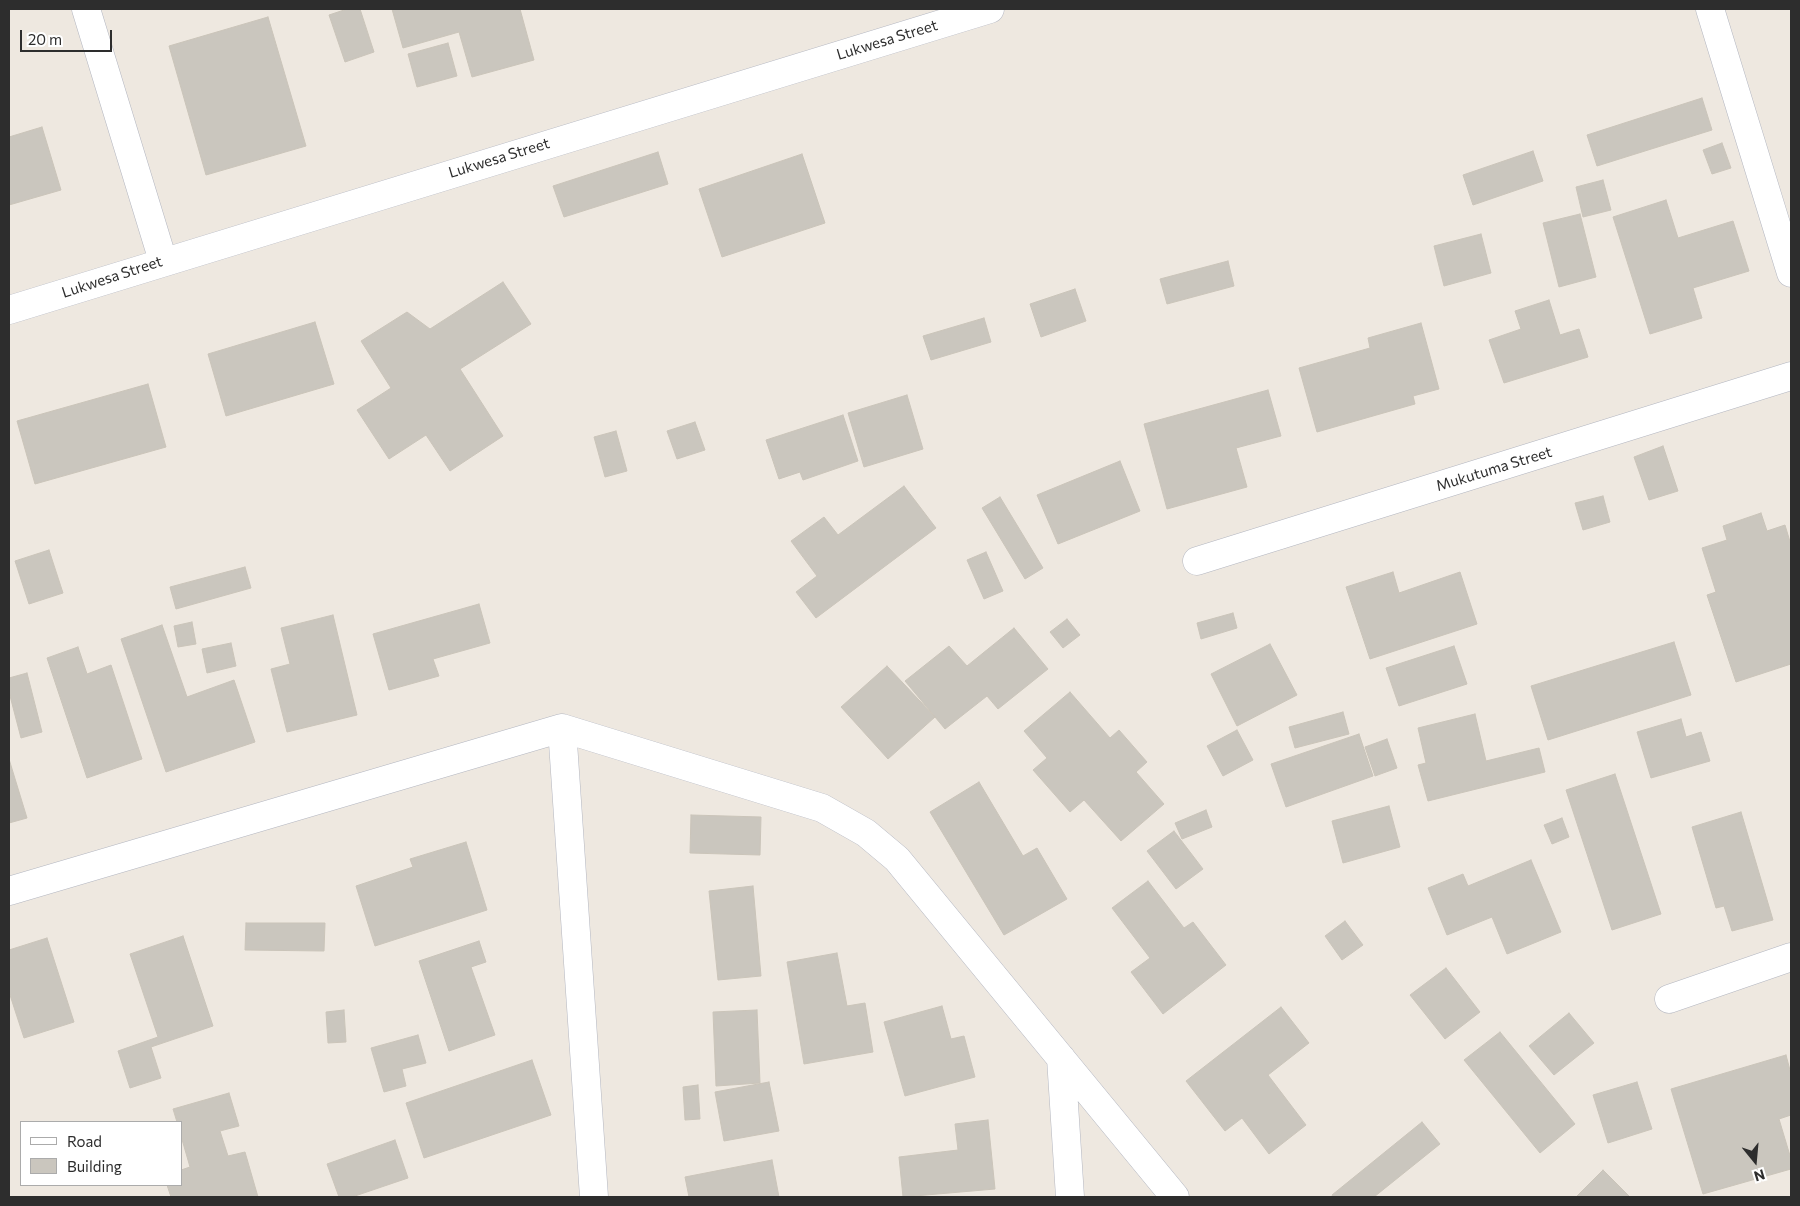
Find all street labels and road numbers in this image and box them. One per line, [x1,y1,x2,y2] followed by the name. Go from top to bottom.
[834,16,940,64] street label: Lukwesa Street
[446,134,552,182] street label: Lukwesa Street
[59,252,165,302] street label: Lukwesa Street
[1434,443,1554,495] street label: Mukutuma Street

